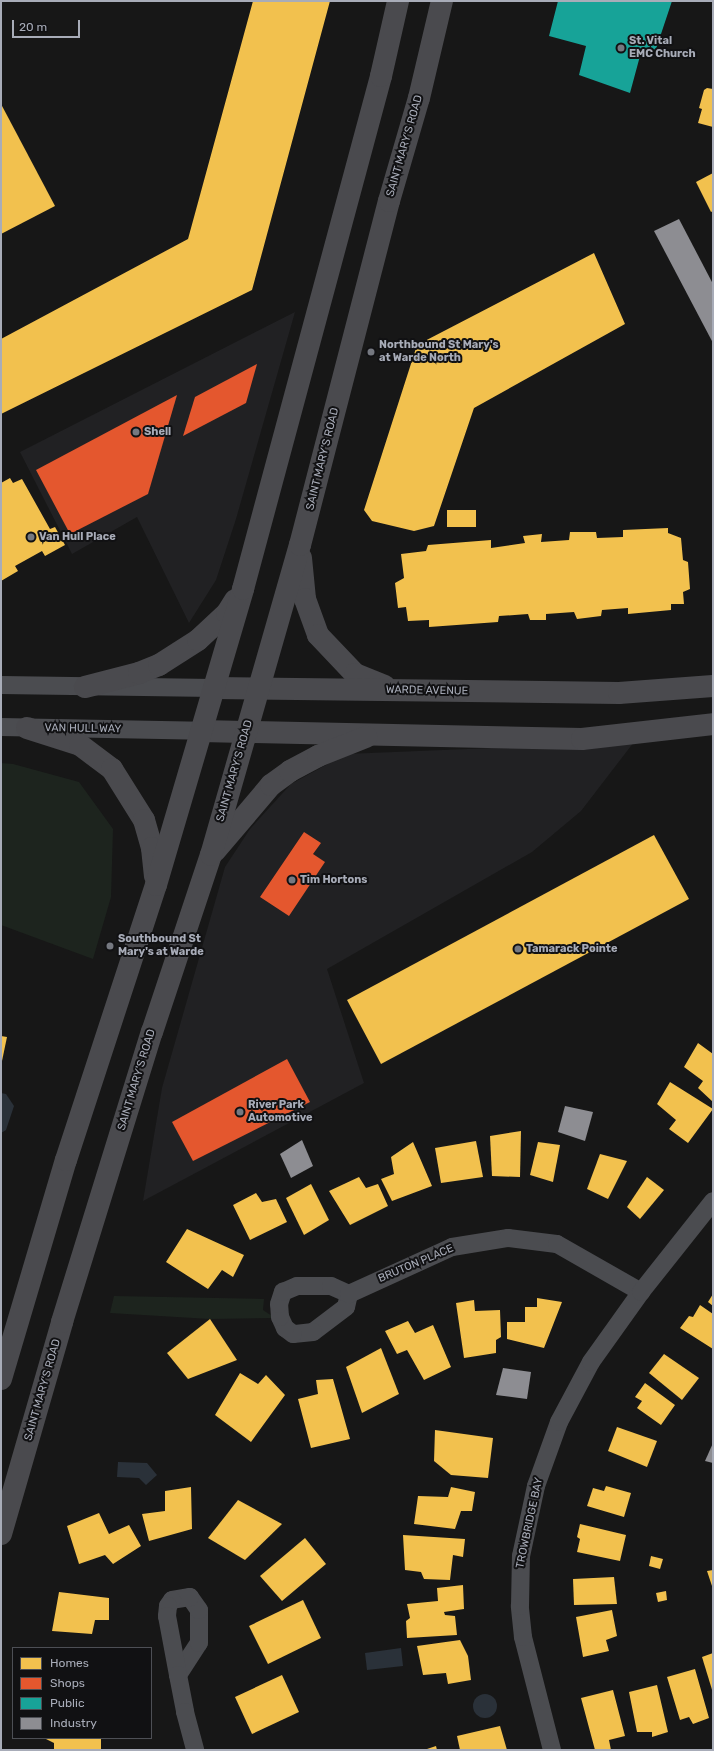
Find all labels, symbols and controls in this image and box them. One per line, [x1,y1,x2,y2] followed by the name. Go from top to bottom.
[14,12,82,38] scale bar
[19,20,47,34] text: 20 m
[629,35,696,61] place label: St. Vital EMC Church
[616,43,626,53] marker: St. Vital EMC Church
[384,94,426,198] street label: SAINT MARY'S ROAD
[379,339,498,365] place label: Northbound St Mary's at Warde North
[366,347,376,357] marker: Northbound St Mary's at Warde North
[304,406,342,512] street label: SAINT MARY'S ROAD
[144,425,171,439] place label: Shell
[131,427,141,437] marker: Shell
[39,530,116,544] place label: Van Hull Place
[26,532,36,542] marker: Van Hull Place
[386,684,468,698] street label: WARDE AVENUE
[214,719,256,823] street label: SAINT MARY'S ROAD
[44,722,122,736] street label: VAN HULL WAY
[300,873,367,887] place label: Tim Hortons
[287,875,297,885] marker: Tim Hortons
[118,933,204,959] place label: Southbound St Mary's at Warde
[105,941,115,951] marker: Southbound St Mary's at Warde
[526,942,618,956] place label: Tamarack Pointe
[513,944,523,954] marker: Tamarack Pointe
[115,1028,159,1132] street label: SAINT MARY'S ROAD
[248,1099,313,1125] place label: River Park Automotive
[235,1107,245,1117] marker: River Park Automotive
[376,1242,456,1286] street label: BRUTON PLACE
[22,1338,64,1442] street label: SAINT MARY'S ROAD
[514,1476,546,1570] street label: TROWBRIDGE BAY
[12,1647,152,1739] legend
[50,1656,89,1670] text: Homes
[50,1676,85,1690] text: Shops
[50,1696,85,1710] text: Public
[50,1716,97,1730] text: Industry

